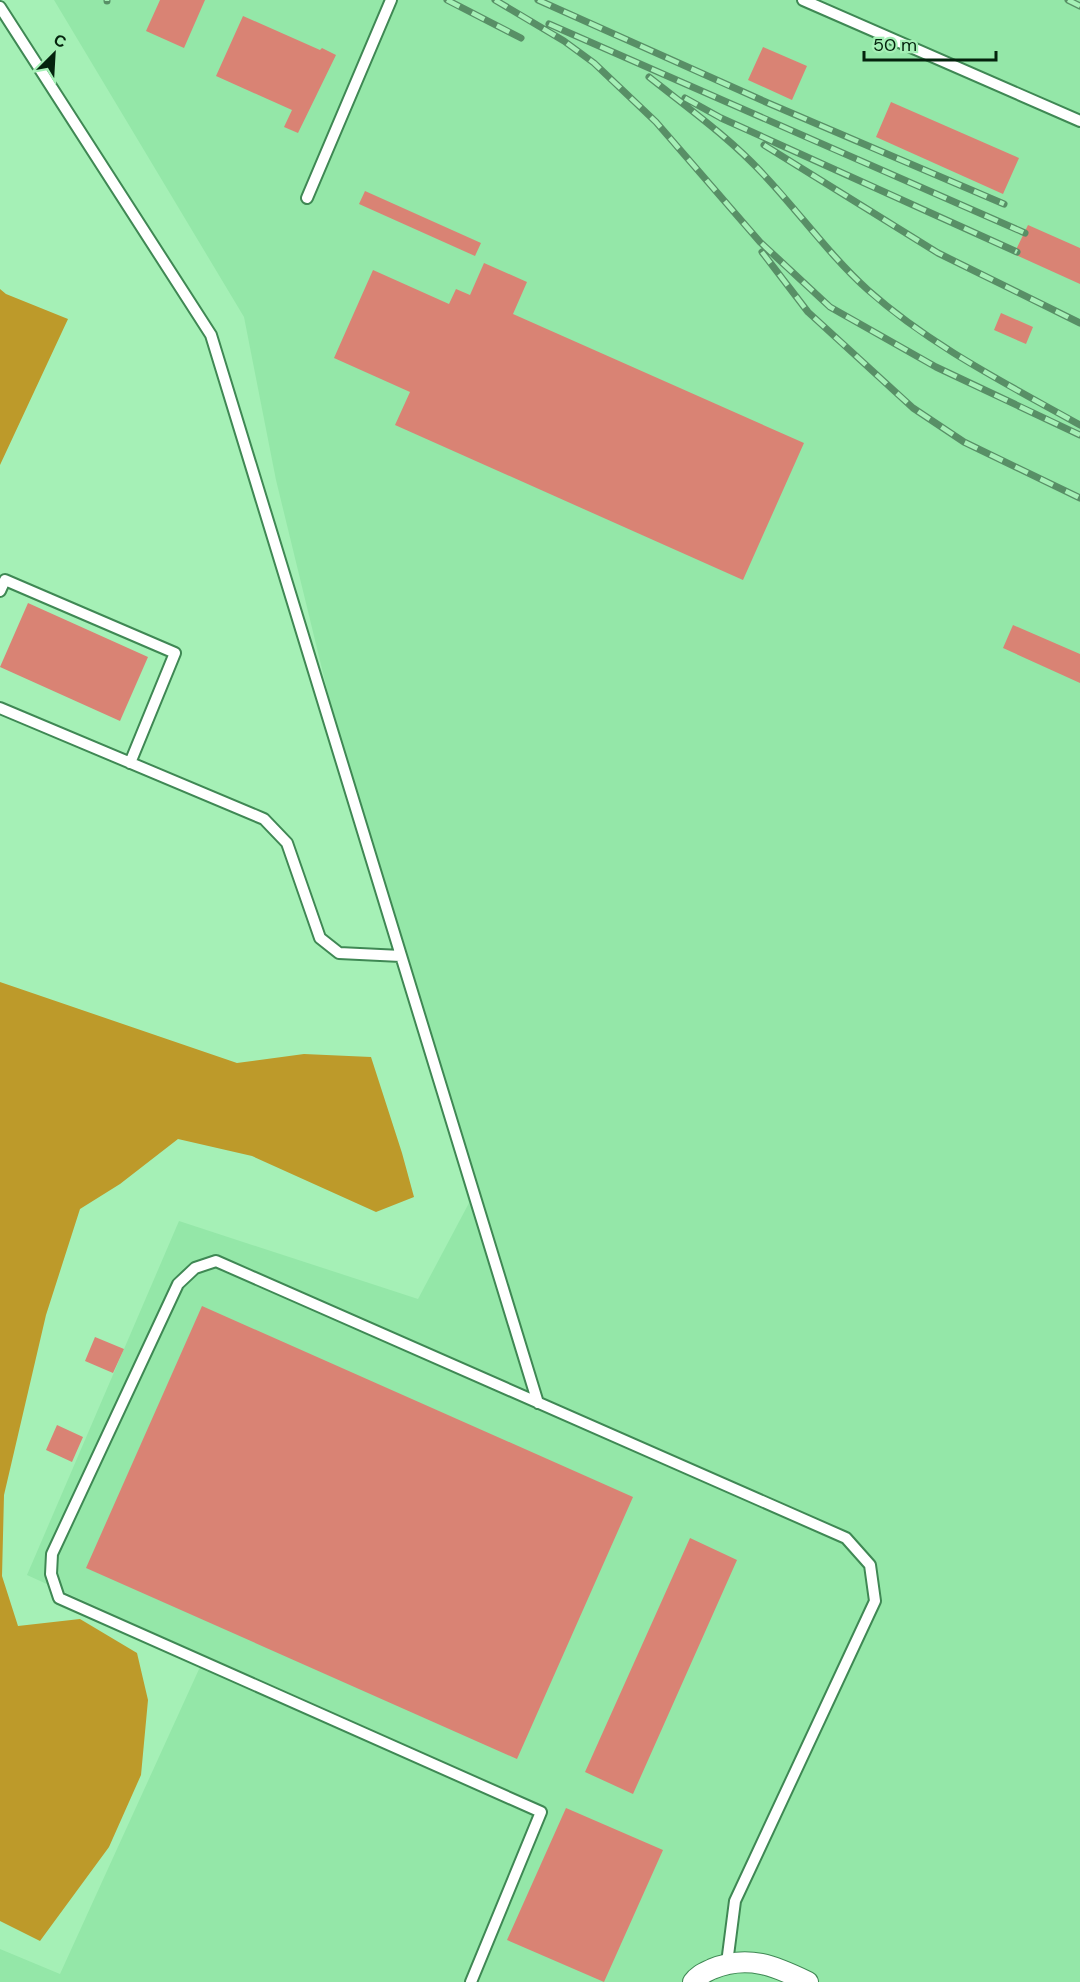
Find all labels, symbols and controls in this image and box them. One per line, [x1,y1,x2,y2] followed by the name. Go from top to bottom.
[24,24,84,84] north arrow
[864,24,996,62] scale bar
[50,29,70,53] text: С
[873,33,917,57] text: 50 m

